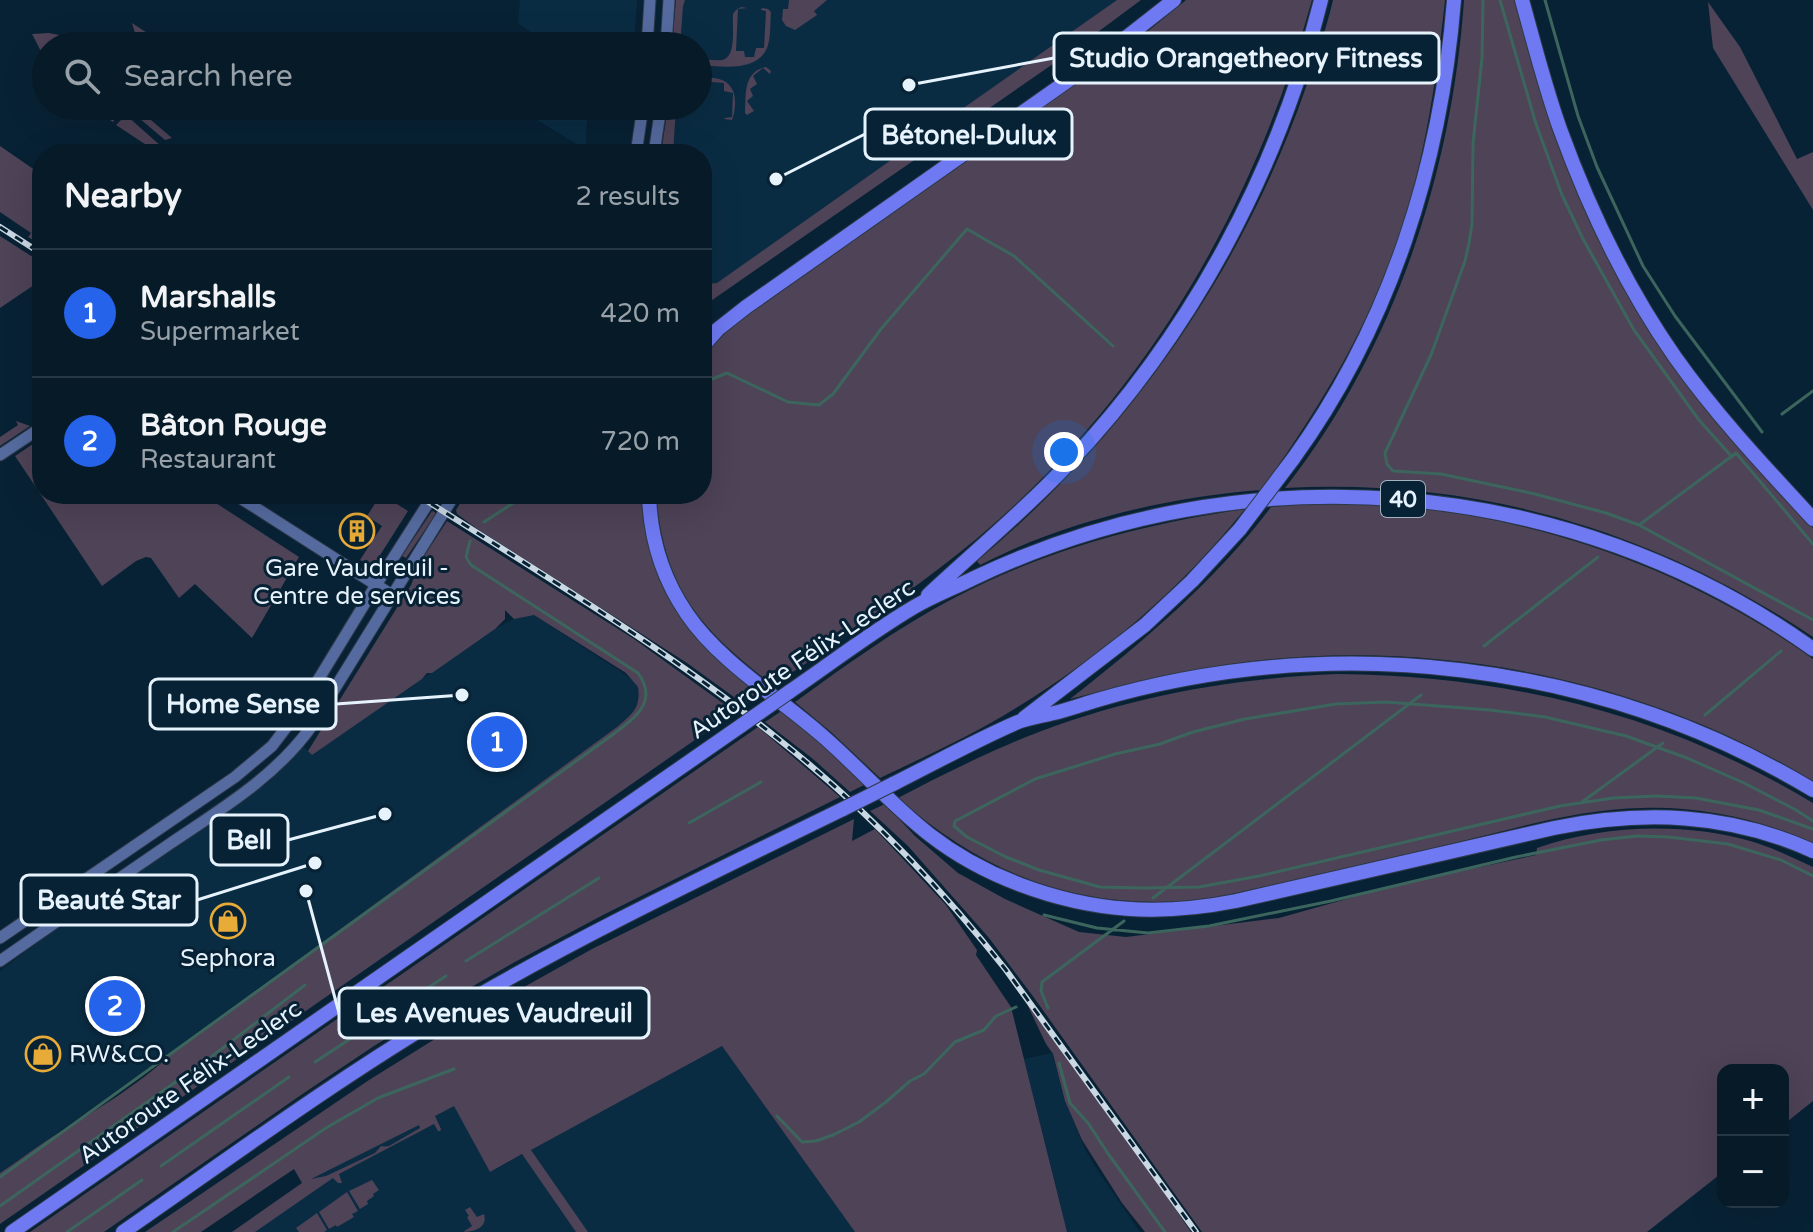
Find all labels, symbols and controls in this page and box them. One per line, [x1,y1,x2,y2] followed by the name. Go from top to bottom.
[32,32,712,120] search box
[1054,33,1439,83] callout: Studio Orangetheory Fitness
[1069,43,1423,74] text: Studio Orangetheory Fitness
[60,54,104,98] icon: search
[124,58,293,95] text: Search here
[865,109,1072,159] callout: Bétonel-Dulux
[881,120,1057,151] text: Bétonel-Dulux
[64,176,182,217] text: Nearby
[575,181,680,212] text: 2 results
[140,279,276,316] text: Marshalls
[82,298,98,329] text: 1
[600,298,680,329] text: 420 m
[140,316,300,347] text: Supermarket
[140,407,327,444] text: Bâton Rouge
[82,426,98,457] text: 2
[600,426,680,457] text: 720 m
[1044,432,1084,472] your location
[140,444,276,475] text: Restaurant
[1381,481,1425,517] road number: 40
[338,512,376,550] building icon: Gare Vaudreuil - Centre de services
[253,554,461,611] place label: Gare Vaudreuil - Centre de services
[684,573,920,746] street label: Autoroute Félix-Leclerc
[150,679,336,729] callout: Home Sense
[166,689,320,720] text: Home Sense
[471,712,523,772] pin: 1
[211,815,288,865] callout: Bell
[226,825,272,856] text: Bell
[21,875,197,925] callout: Beauté Star
[37,885,182,916] text: Beauté Star
[209,902,247,940] shop icon: Sephora
[180,944,276,973] place label: Sephora
[89,976,141,1036] pin: 2
[339,988,649,1038] callout: Les Avenues Vaudreuil
[73,994,307,1170] street label: Autoroute Félix-Leclerc
[355,998,633,1029] text: Les Avenues Vaudreuil
[24,1035,62,1073] shop icon: RW&CO.
[69,1040,169,1069] place label: RW&CO.
[1717,1064,1789,1208] map controls
[1717,1064,1789,1136] button: +
[1717,1136,1789,1208] button: −

